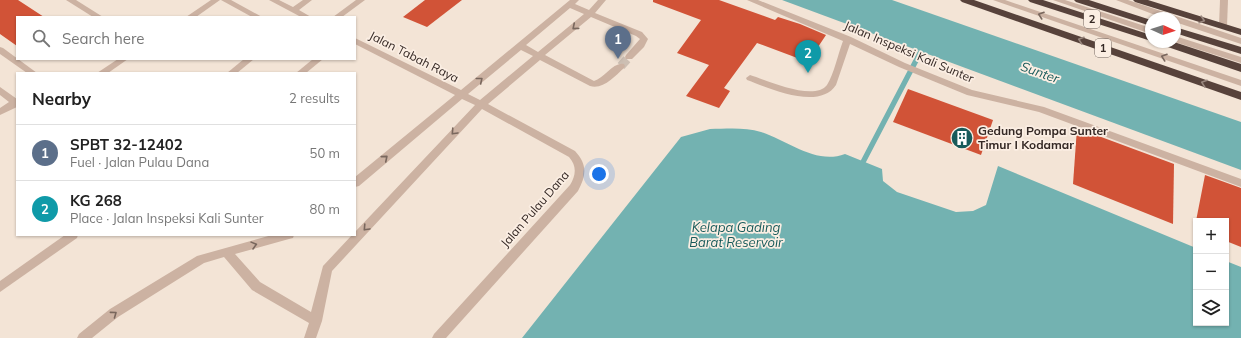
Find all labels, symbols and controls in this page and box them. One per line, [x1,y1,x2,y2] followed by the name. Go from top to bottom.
[1084,10,1100,28] road number: 2
[1038,11,1045,20] one-way arrow
[1145,12,1181,48] north arrow
[1199,15,1206,24] one-way arrow
[16,16,356,60] search box
[842,17,977,86] street label: Jalan Inspeksi Kali Sunter
[572,23,579,30] one-way arrow
[605,26,631,59] pin: 1
[30,27,52,49] icon: search
[367,28,461,86] street label: Jalan Tabah Raya
[62,29,144,48] text: Search here
[1078,36,1085,45] one-way arrow
[1095,39,1111,57] road number: 1
[795,40,821,73] pin: 2
[1161,54,1168,62] one-way arrow
[1019,58,1062,87] water label: Sunter
[475,77,482,84] one-way arrow
[1201,79,1208,88] one-way arrow
[32,88,91,109] text: Nearby
[289,90,340,106] text: 2 results
[978,123,1108,152] place label: Gedung Pompa Sunter Timur I Kodamar
[949,125,975,151] building icon: Gedung Pompa Sunter Timur I Kodamar
[451,127,459,135] one-way arrow
[70,135,183,154] text: SPBT 32-12402
[41,145,49,161] text: 1
[310,145,340,161] text: 50 m
[70,154,209,170] text: Fuel · Jalan Pulau Dana
[380,155,388,162] one-way arrow
[589,164,609,184] your location
[497,167,572,250] street label: Jalan Pulau Dana
[70,191,122,210] text: KG 268
[41,201,49,217] text: 2
[310,201,340,217] text: 80 m
[70,210,263,226] text: Place · Jalan Inspeksi Kali Sunter
[1193,218,1229,326] map controls
[1193,218,1229,254] button: +
[689,219,784,250] water label: Kelapa Gading Barat Reservoir
[364,223,371,230] one-way arrow
[251,241,257,249] one-way arrow
[1193,254,1229,290] button: −
[1193,290,1229,326] button: layers
[110,311,117,319] one-way arrow

